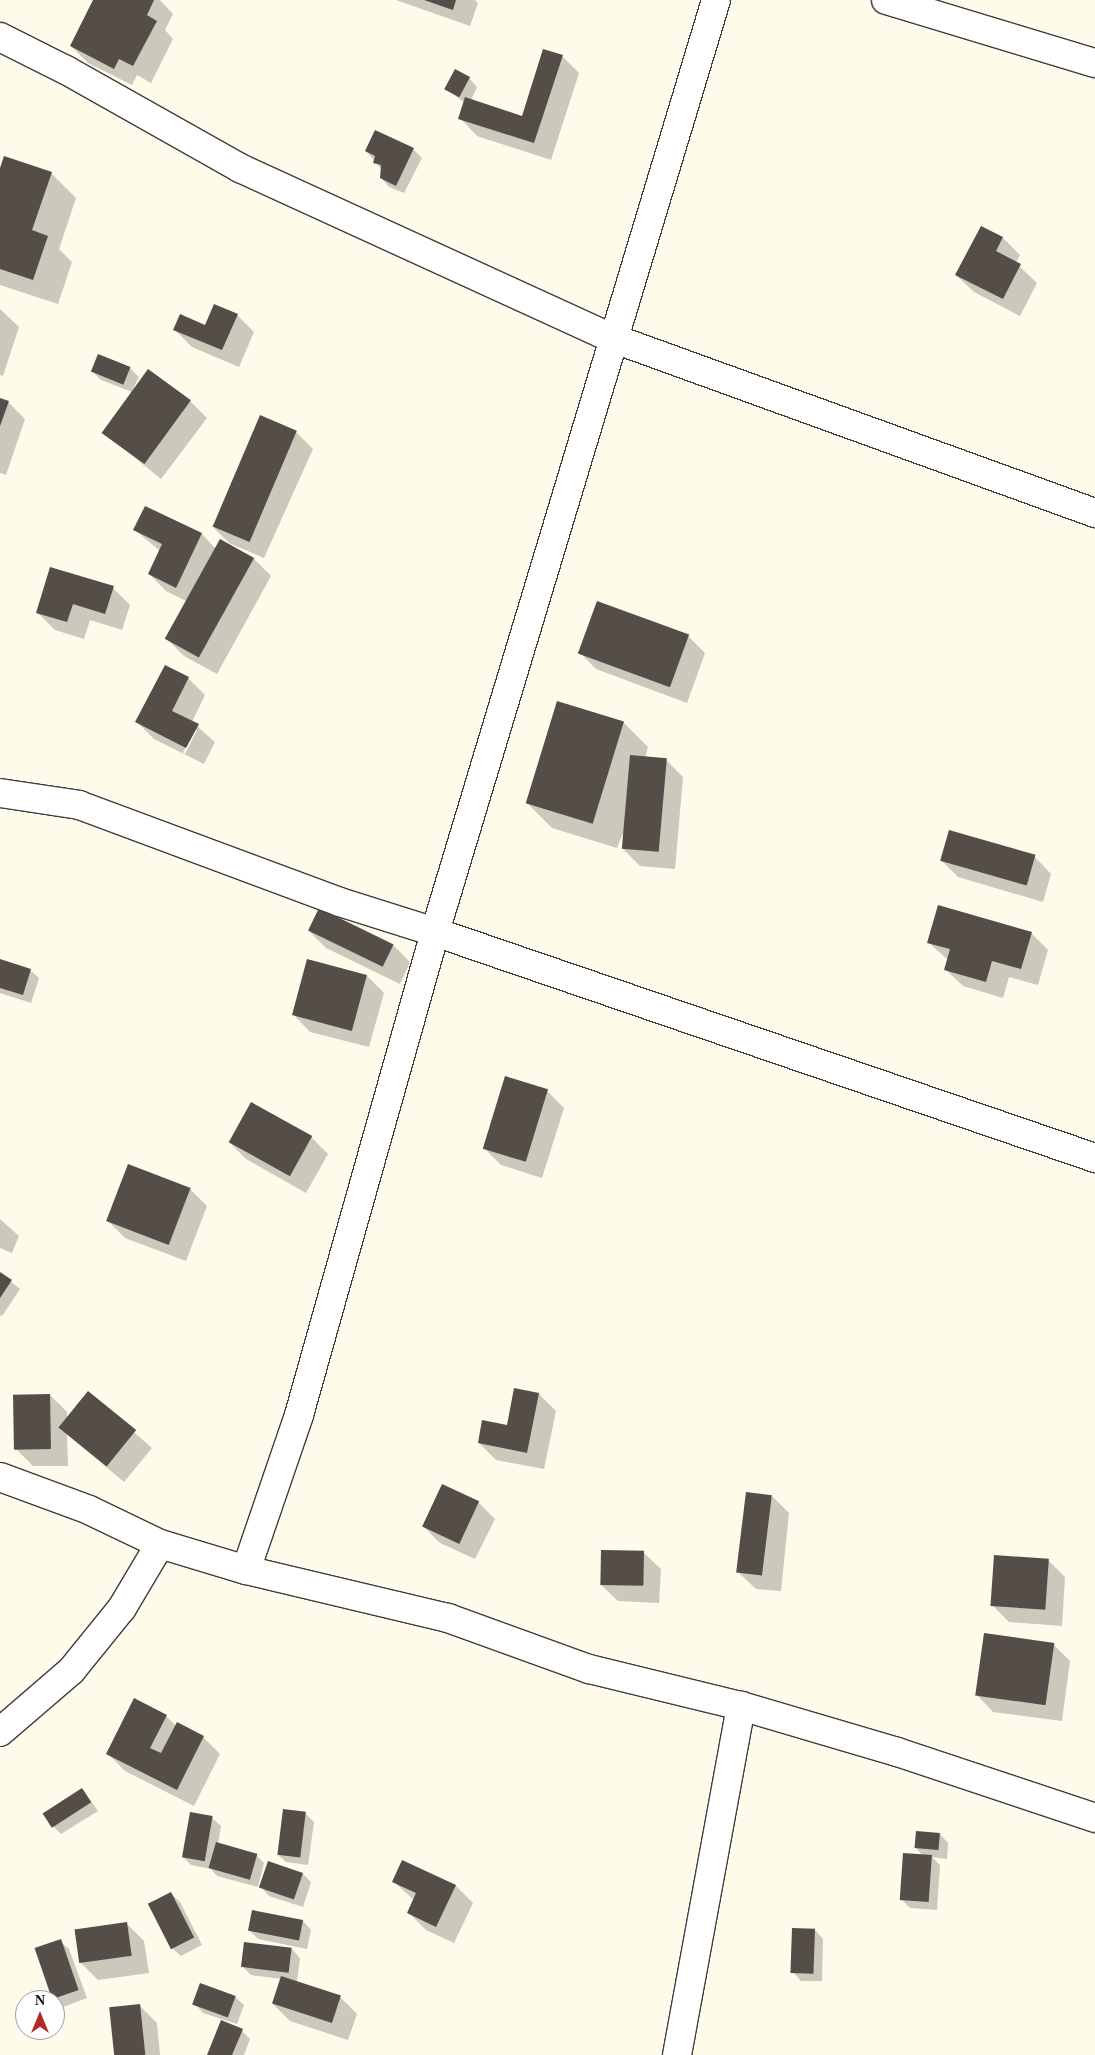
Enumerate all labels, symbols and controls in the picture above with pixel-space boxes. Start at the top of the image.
north arrow [15,1990,65,2040]
text: N [35,1993,45,2008]

